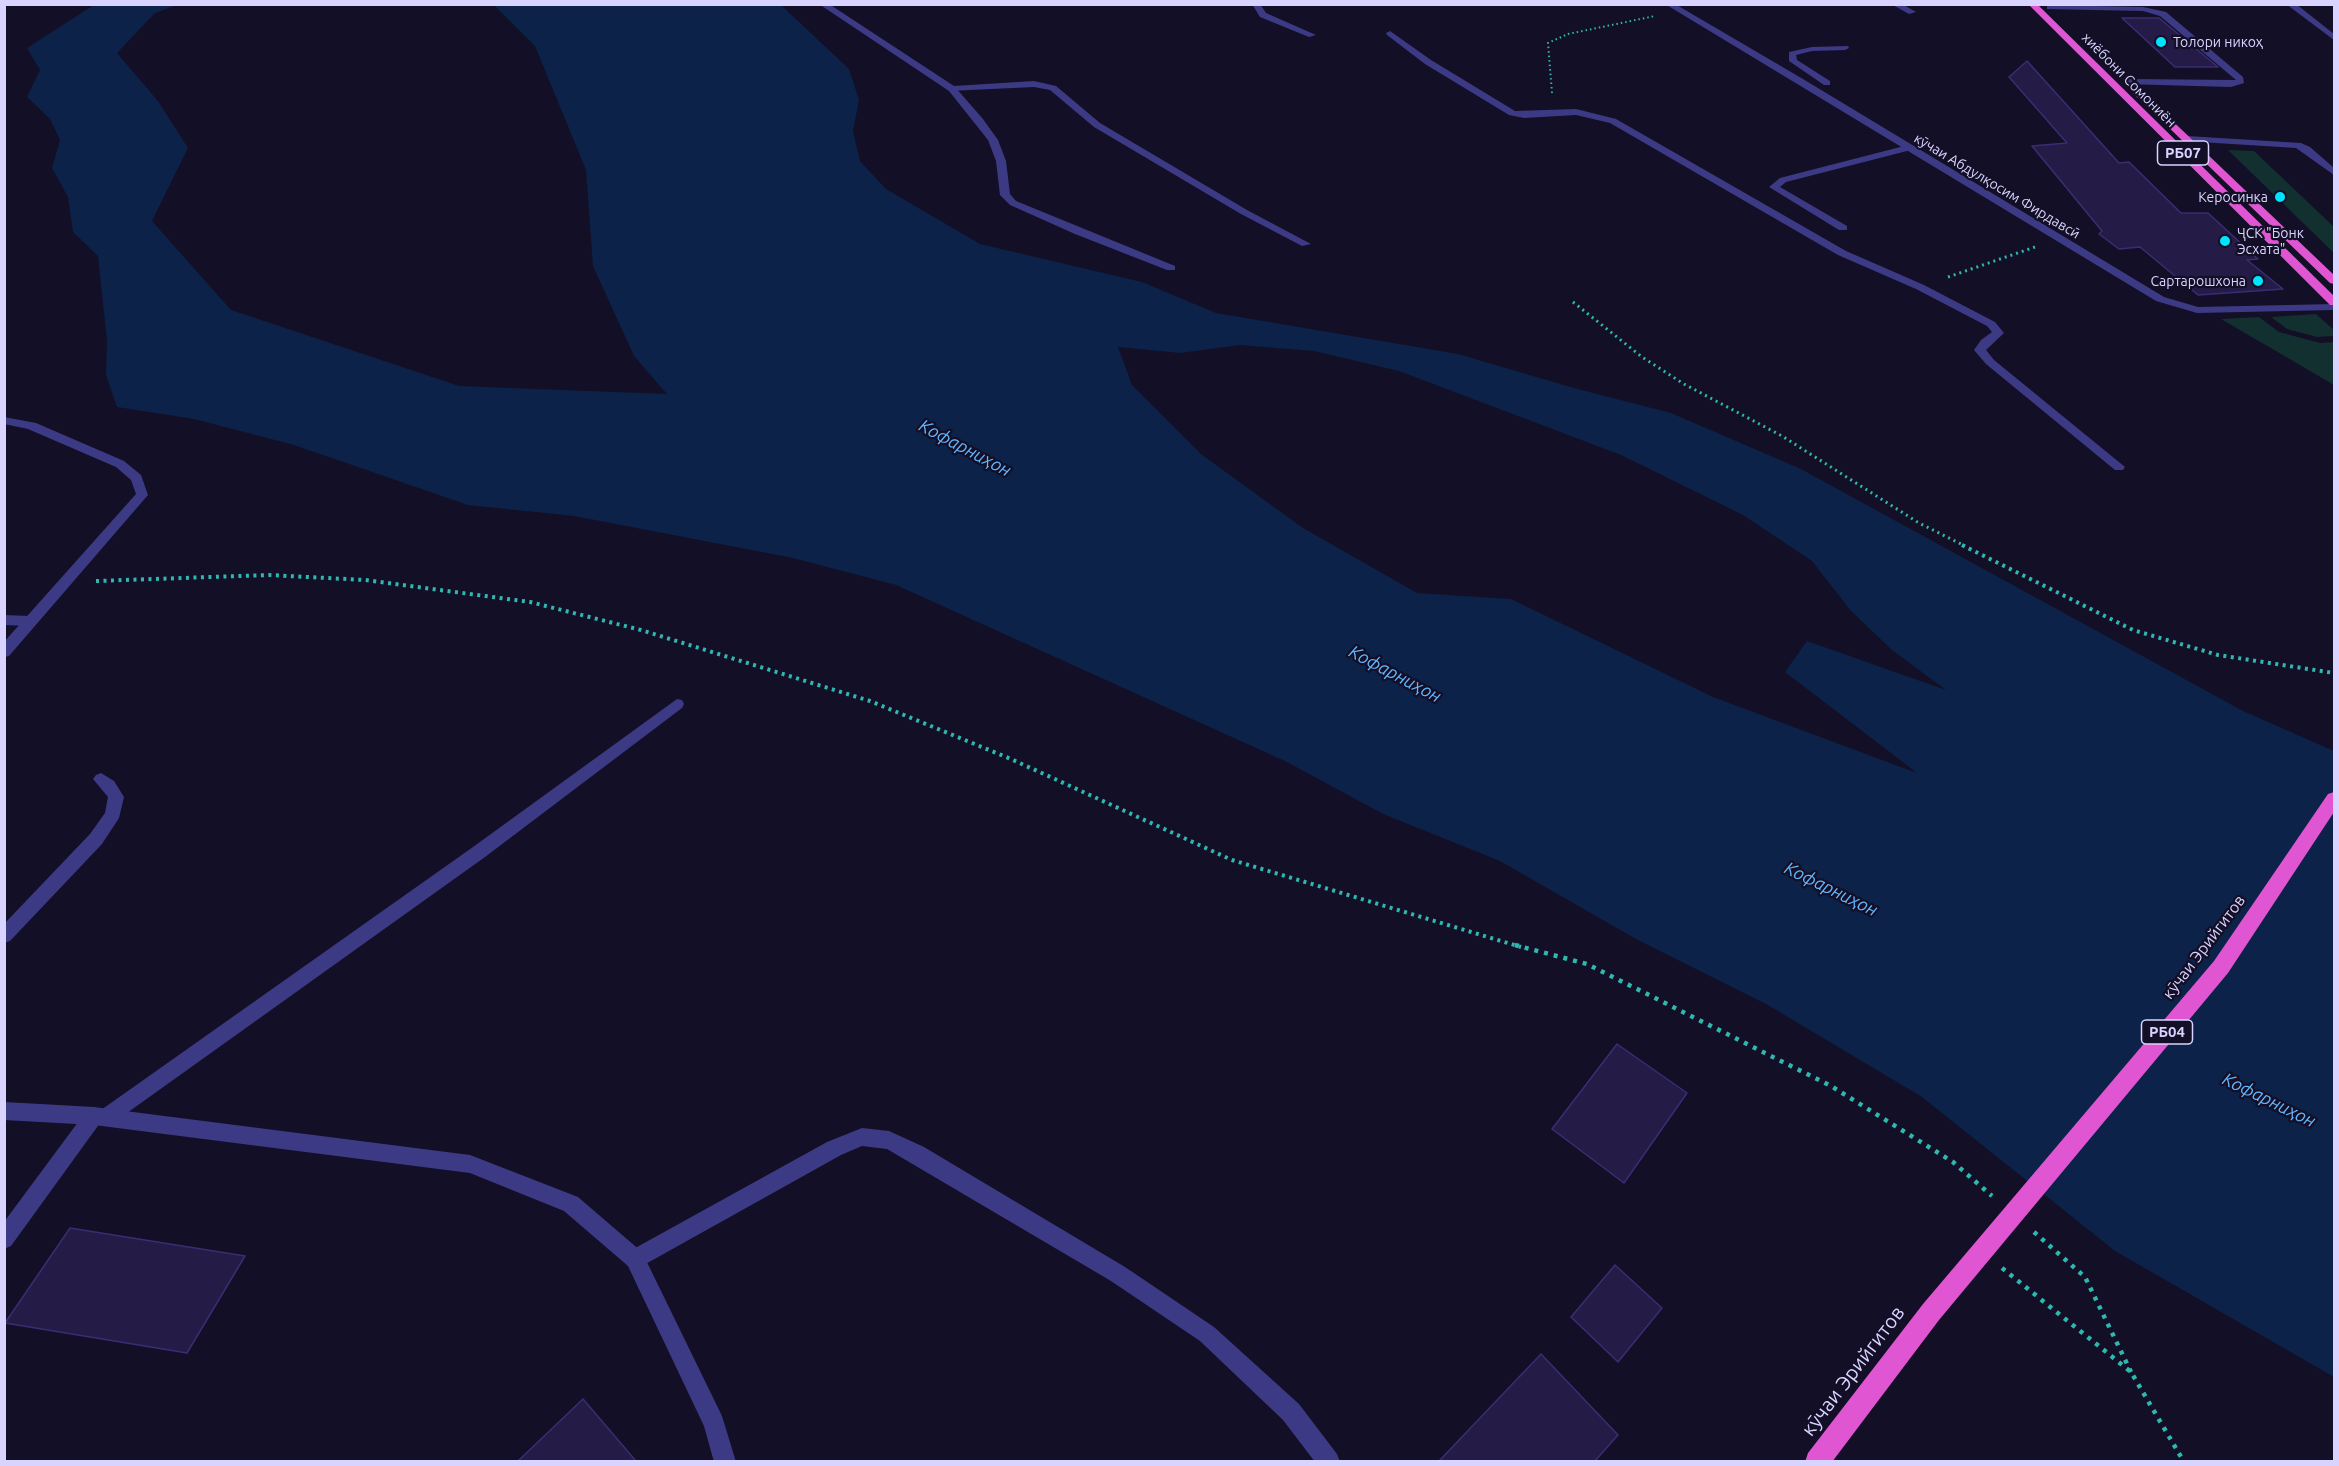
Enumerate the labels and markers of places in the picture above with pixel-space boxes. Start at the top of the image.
place label: Толори никоҳ [2173,34,2263,50]
marker: Толори никоҳ [2154,35,2168,49]
place label: Керосинка [2198,189,2268,205]
marker: Керосинка [2273,190,2287,204]
place label: ҶСК "Бонк Эсхата" [2237,225,2304,258]
marker: ҶСК "Бонк Эсхата" [2218,234,2232,248]
place label: Сартарошхона [2150,273,2246,289]
marker: Сартарошхона [2251,274,2265,288]

